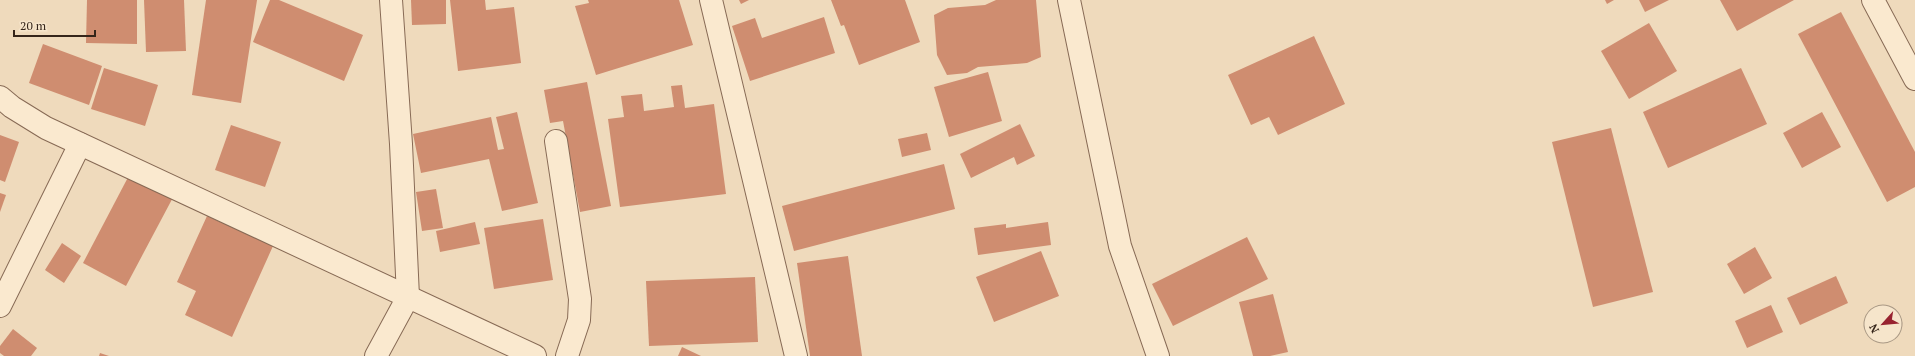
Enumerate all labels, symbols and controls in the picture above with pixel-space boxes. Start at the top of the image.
scale bar [14,12,95,38]
text: 20 m [20,18,47,33]
north arrow [1863,304,1903,344]
text: N [1866,321,1882,335]

